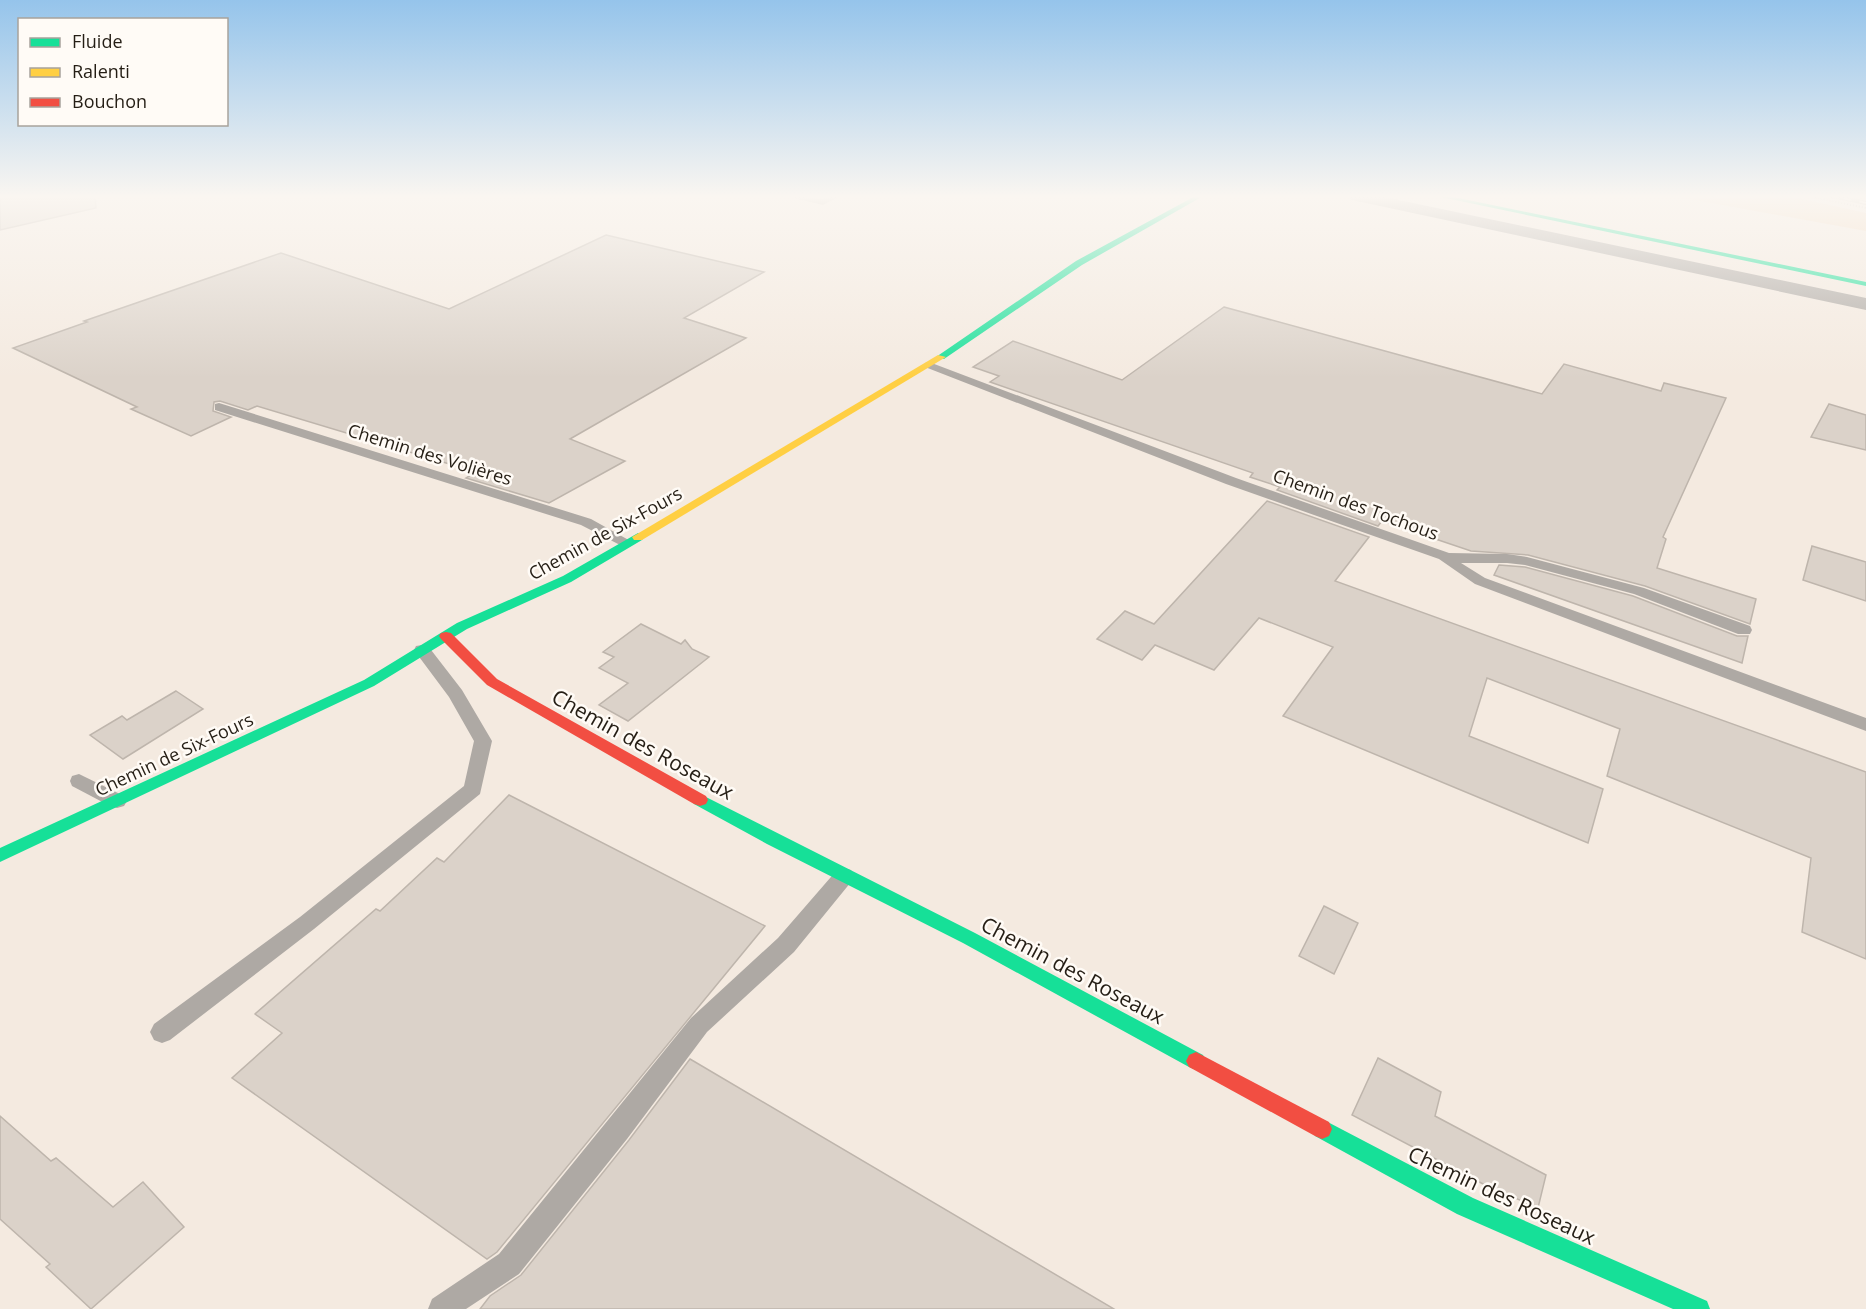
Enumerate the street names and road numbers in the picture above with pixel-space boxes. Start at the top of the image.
street label: Chemin des Volières [345,418,515,490]
street label: Chemin des Tochous [1270,463,1442,545]
street label: Chemin de Six-Fours [524,481,686,585]
street label: Chemin des Roseaux [547,682,739,806]
street label: Chemin de Six-Fours [91,707,257,801]
street label: Chemin des Roseaux [976,910,1170,1030]
street label: Chemin des Roseaux [1404,1139,1600,1251]

